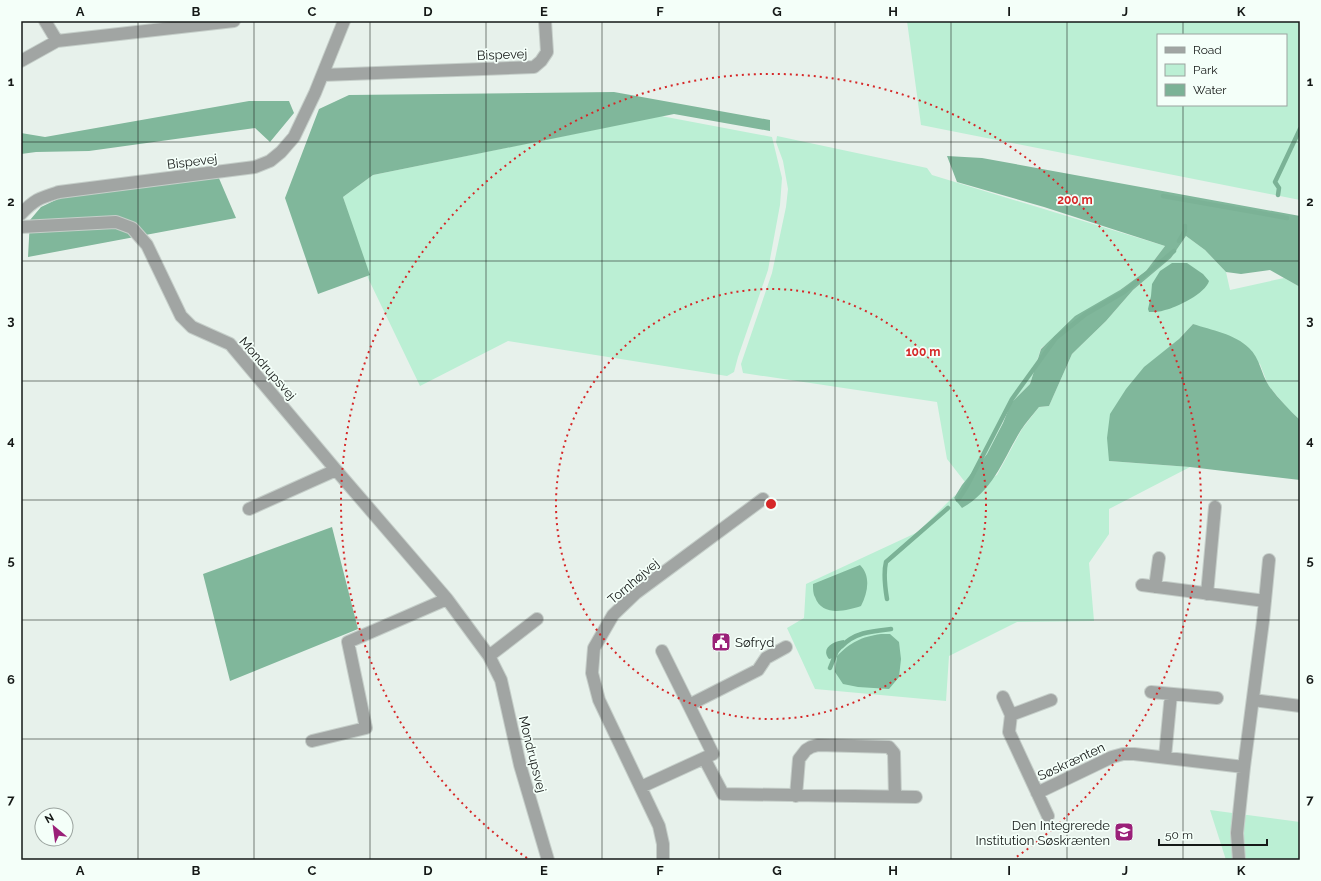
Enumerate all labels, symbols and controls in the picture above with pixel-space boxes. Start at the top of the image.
text: A [76,4,85,19]
text: B [192,4,201,19]
text: C [308,4,317,19]
text: D [423,4,433,19]
text: E [540,4,548,19]
text: F [656,4,664,19]
text: G [772,4,782,19]
text: H [888,4,898,19]
text: I [1007,4,1011,19]
text: J [1122,4,1128,19]
text: K [1237,4,1246,19]
legend [1157,34,1287,106]
text: Road [1193,43,1222,57]
street label: Bispevej [477,46,528,63]
text: Park [1193,63,1218,77]
text: 1 [8,74,15,89]
text: 1 [1307,74,1314,89]
text: Water [1193,83,1227,97]
street label: Bispevej [166,151,218,172]
text: 200 m [1057,193,1093,207]
text: 2 [7,194,15,209]
text: 2 [1306,194,1314,209]
text: 3 [7,313,15,328]
text: 3 [1306,313,1314,328]
street label: Mondrupsvej [236,334,299,403]
text: 100 m [906,345,940,359]
text: 4 [7,433,15,448]
text: 4 [1306,433,1314,448]
centre of rings [764,497,778,511]
text: 5 [7,553,15,568]
text: 5 [1306,553,1314,568]
street label: Tornhøjvej [605,556,662,607]
public building icon: Søfryd [710,631,732,653]
place label: Søfryd [735,635,774,650]
text: 6 [7,672,15,687]
text: 6 [1306,672,1314,687]
street label: Mondrupsvej [516,714,549,794]
street label: Søskrænten [1035,739,1107,784]
text: 7 [7,792,15,807]
text: 7 [1306,792,1314,807]
north arrow [34,807,74,847]
text: N [43,811,56,826]
place label: Den Integrerede Institution Søskrænten [975,818,1110,848]
school or university icon: Den Integrerede Institution Søskrænten [1113,821,1135,843]
scale bar [1159,821,1267,847]
text: 50 m [1165,828,1193,842]
text: A [76,863,85,878]
text: B [192,863,201,878]
text: C [308,863,317,878]
text: D [423,863,433,878]
text: E [540,863,548,878]
text: F [656,863,664,878]
text: G [772,863,782,878]
text: H [888,863,898,878]
text: I [1007,863,1011,878]
text: J [1122,863,1128,878]
text: K [1237,863,1246,878]

